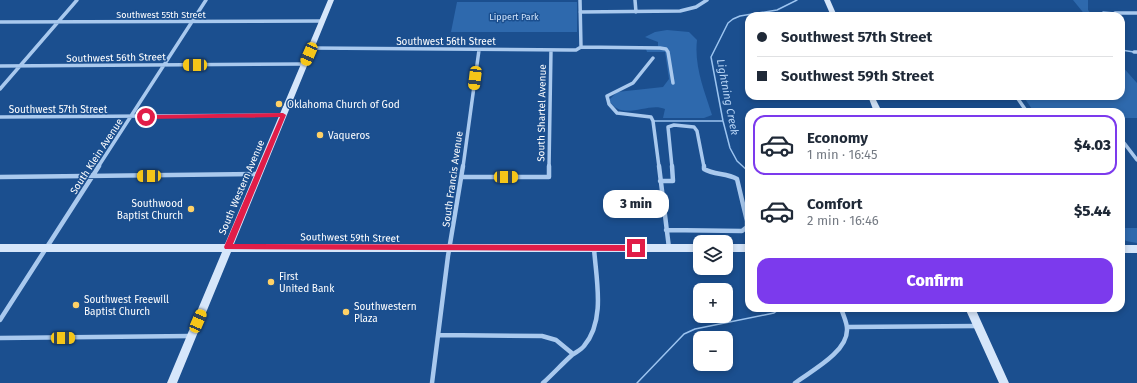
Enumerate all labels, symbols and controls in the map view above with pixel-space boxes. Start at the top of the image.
street label: Southwest 55th Street [116,10,206,20]
park label: Lippert Park [489,12,539,22]
text: Southwest 57th Street [781,28,932,46]
street label: Southwest 56th Street [396,36,496,48]
car [299,41,319,67]
street label: Southwest 56th Street [66,51,166,65]
water label: Lightning Creek [714,58,741,136]
car [183,59,207,71]
street label: South Shartel Avenue [535,64,549,162]
car [468,65,482,91]
text: Southwest 59th Street [781,67,934,85]
marker: Oklahoma Church of God [274,99,284,109]
place label: Oklahoma Church of God [287,99,400,111]
street label: Southwest 57th Street [9,104,108,116]
route start [137,108,155,126]
street label: South Klein Avenue [68,116,126,197]
icon: car [759,127,795,163]
text: Economy [807,129,868,147]
marker: Vaqueros [315,130,325,140]
place label: Vaqueros [328,130,370,142]
street label: South Francis Avenue [440,130,466,228]
text: $4.03 [1074,136,1111,154]
street label: South Western Avenue [216,138,267,237]
text: 1 min · 16:45 [807,147,877,162]
car [137,170,161,182]
car [494,171,518,183]
callout: 3 min [603,190,669,218]
icon: car [759,193,795,229]
text: Comfort [807,195,863,213]
text: 3 min [620,196,652,211]
place label: Southwood Baptist Church [117,198,183,222]
text: $5.44 [1074,202,1111,220]
marker: Southwood Baptist Church [186,204,196,214]
text: 2 min · 16:46 [807,213,879,228]
street label: Southwest 59th Street [300,231,400,245]
map controls [693,235,733,371]
button: layers [693,235,733,275]
route end [627,239,645,257]
button: Confirm [757,258,1113,304]
place label: First United Bank [279,271,335,295]
marker: First United Bank [266,277,276,287]
button: + [693,283,733,323]
place label: Southwest Freewill Baptist Church [84,294,169,318]
marker: Southwest Freewill Baptist Church [71,300,81,310]
place label: Southwestern Plaza [354,301,417,325]
marker: Southwestern Plaza [341,307,351,317]
car [188,308,208,334]
button: − [693,331,733,371]
car [51,332,75,344]

